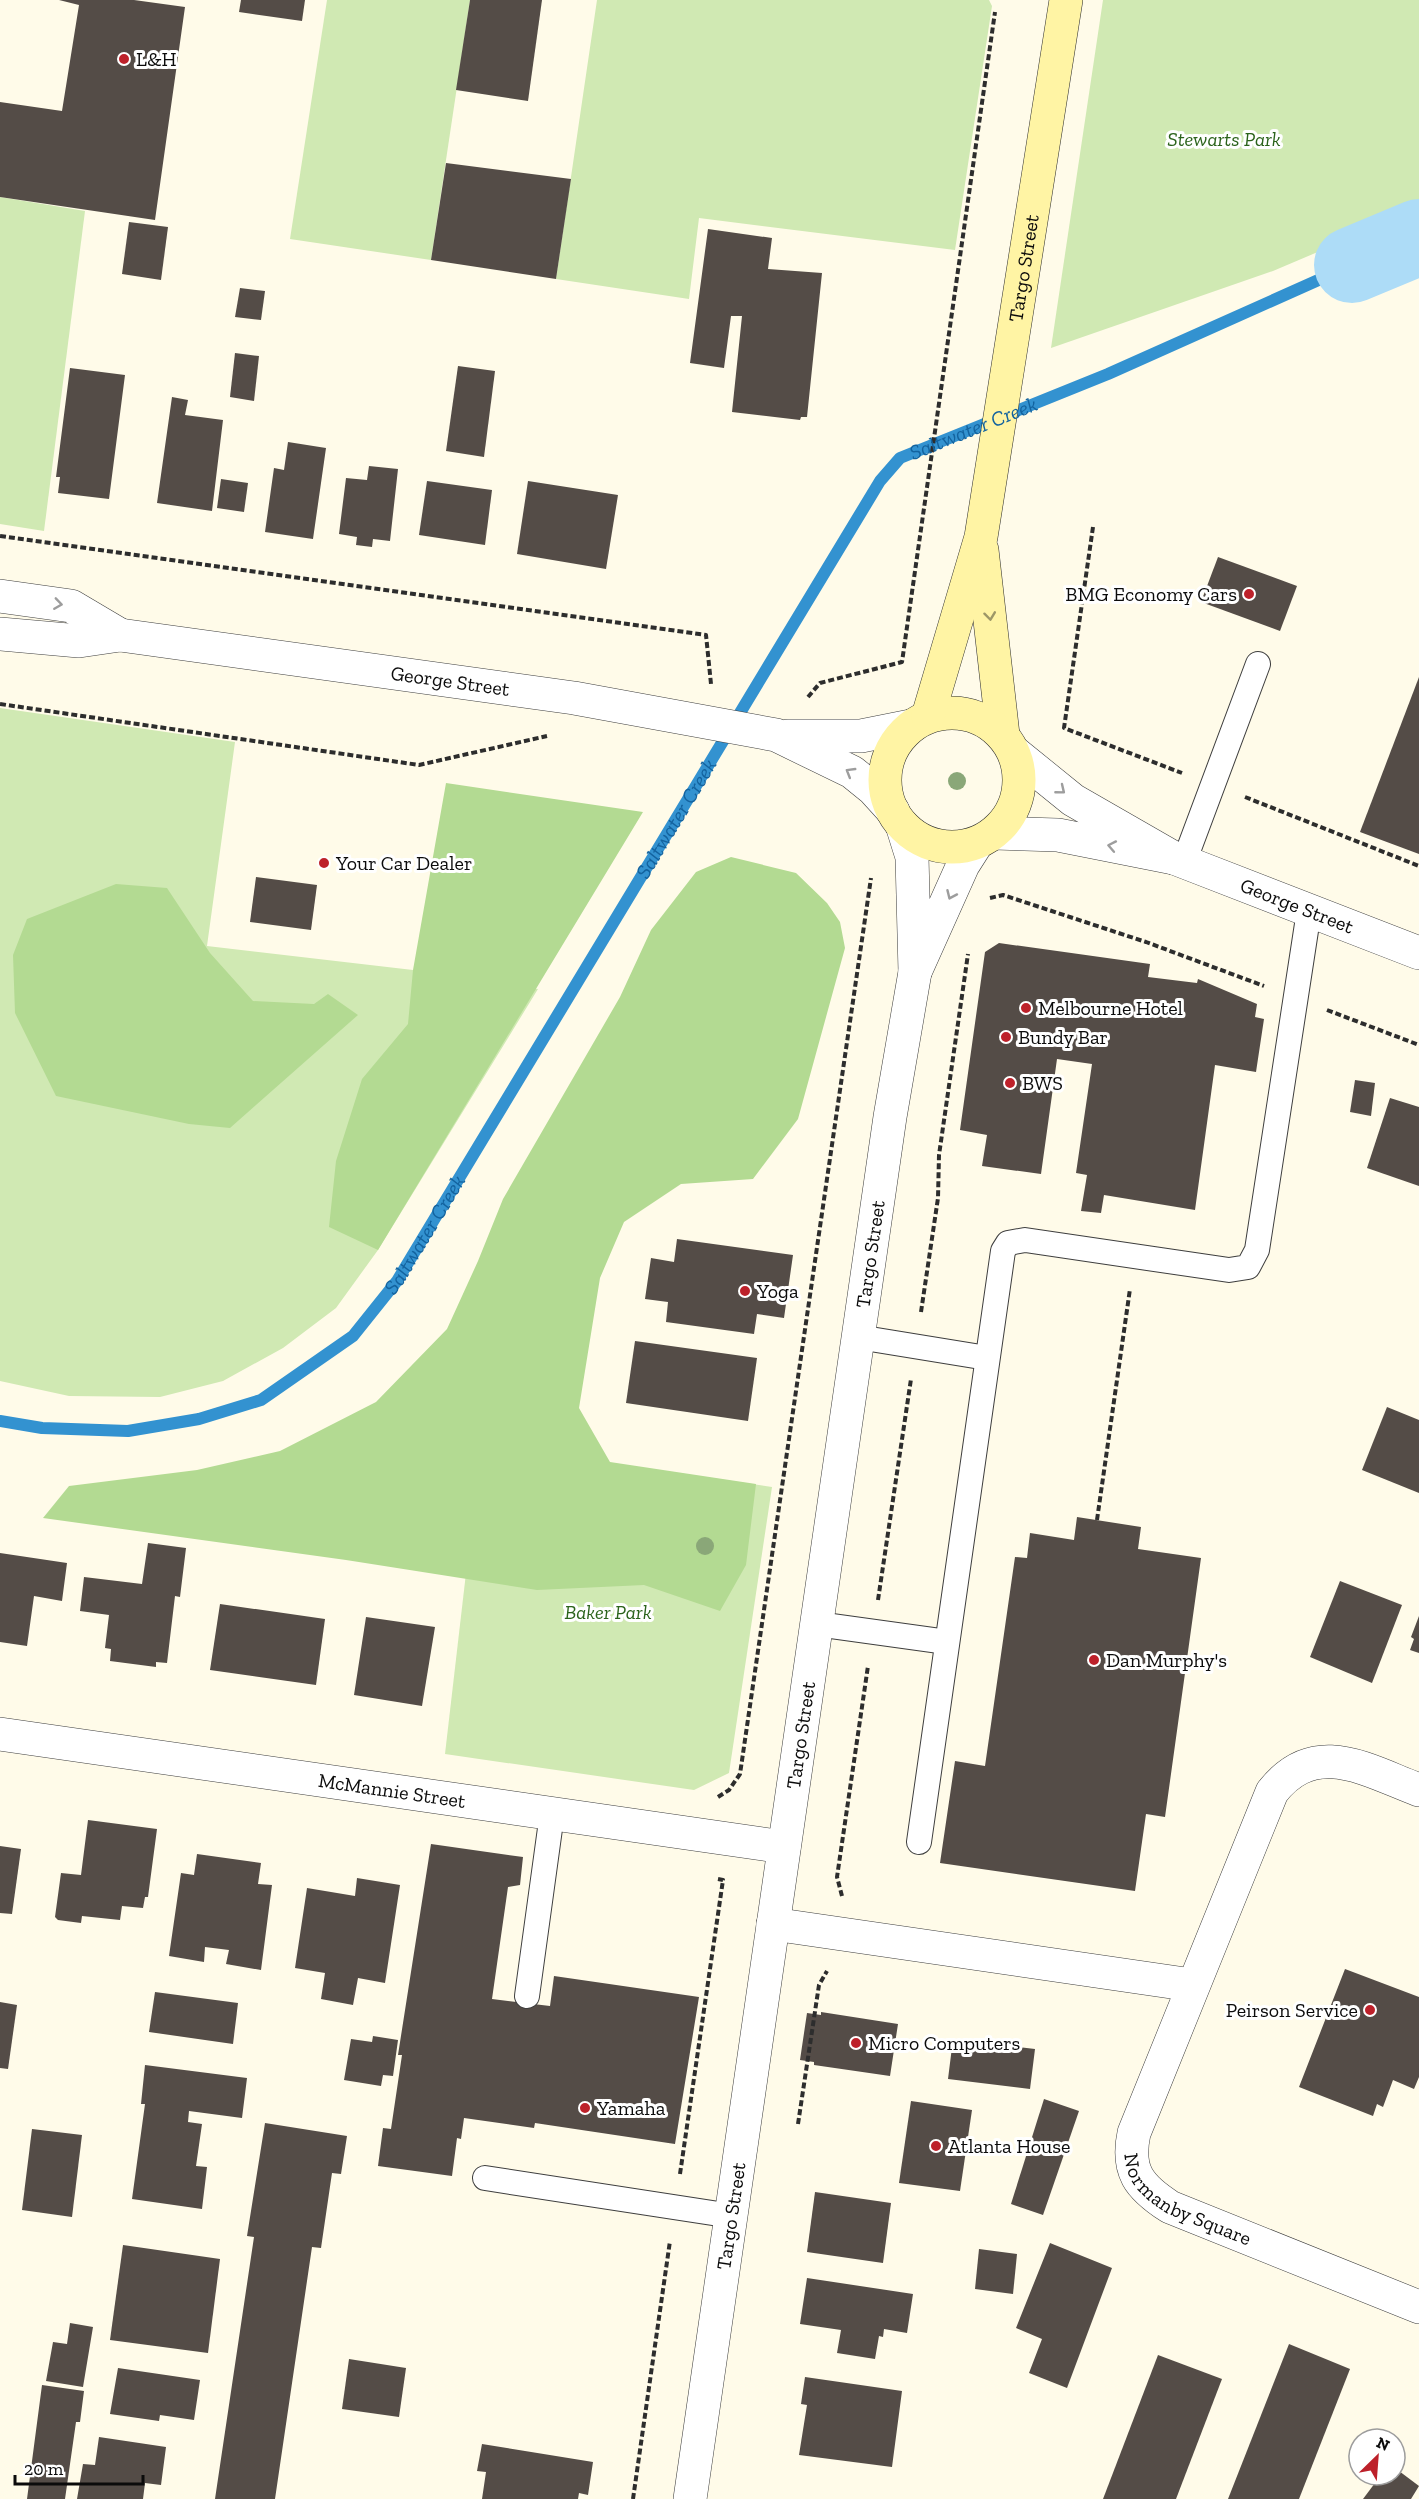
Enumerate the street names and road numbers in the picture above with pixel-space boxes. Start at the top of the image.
street label: Targo Street [1003,212,1044,323]
street label: George Street [389,661,512,701]
street label: George Street [1237,873,1358,939]
street label: Targo Street [851,1198,890,1309]
street label: Targo Street [781,1679,820,1790]
street label: McMannie Street [317,1768,468,1813]
street label: Normanby Square [1119,2152,1255,2250]
street label: Targo Street [711,2160,751,2271]

